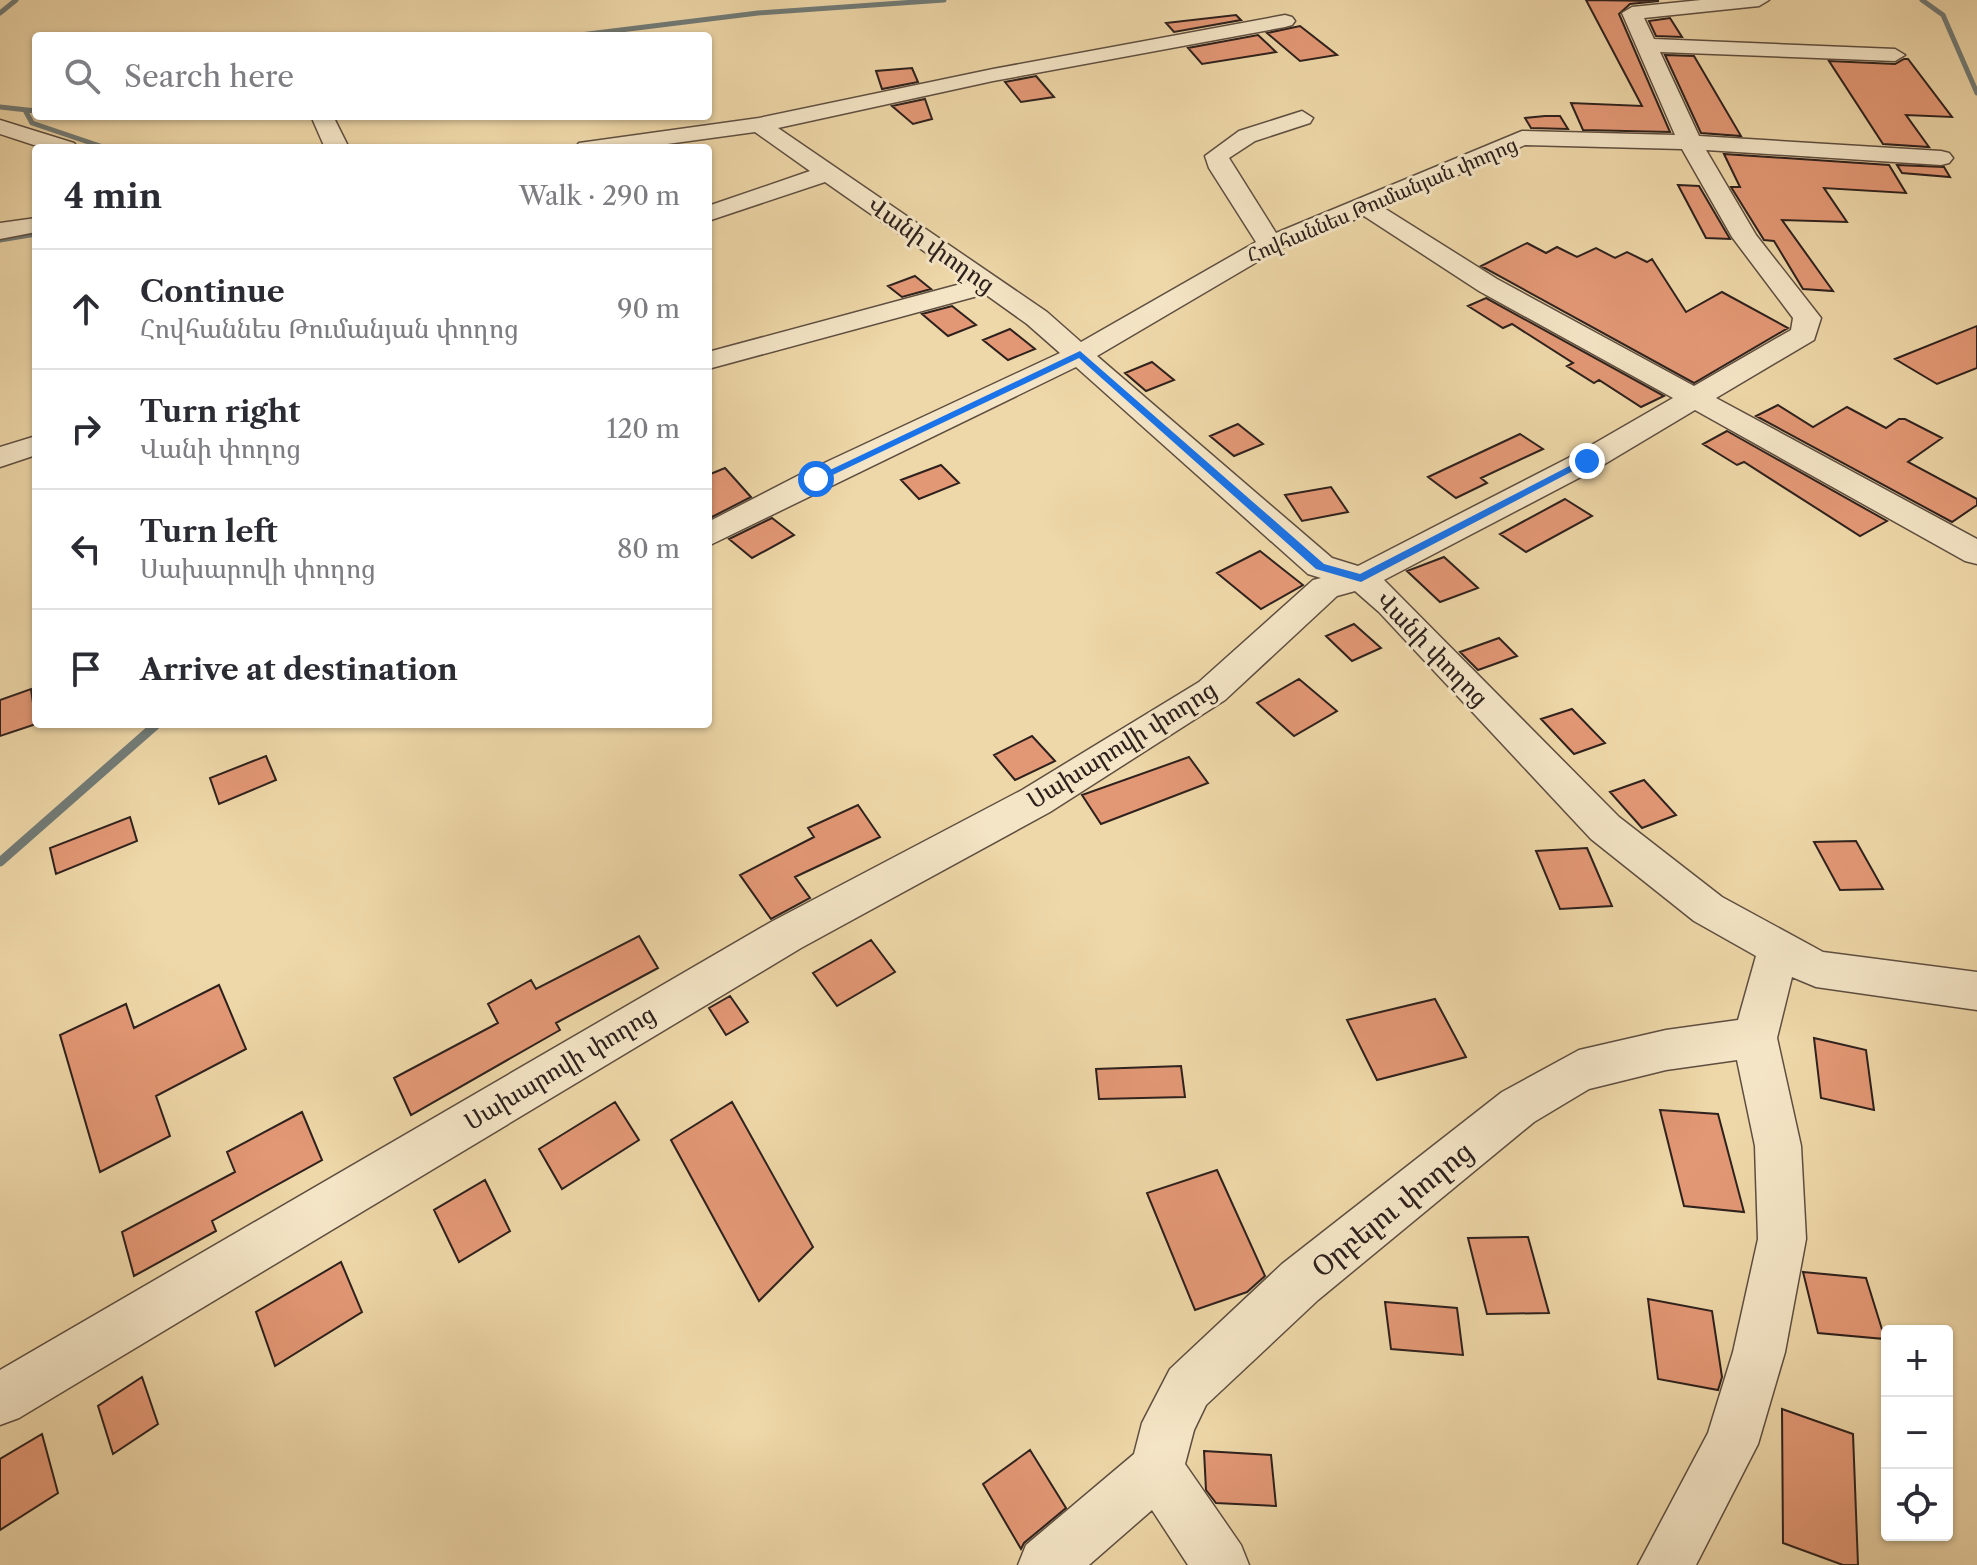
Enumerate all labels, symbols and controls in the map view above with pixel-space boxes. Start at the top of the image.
search box [32,32,712,120]
icon: search [60,54,104,98]
text: Search here [124,58,294,95]
street label: Հովհաննես Թումանյան փողոց [1243,132,1521,268]
text: 4 min [64,175,162,217]
text: Walk · 290 m [519,180,680,212]
street label: Վանի փողոց [862,190,1000,299]
text: Continue [140,273,285,310]
icon: ahead [64,287,108,331]
text: 90 m [617,293,680,325]
text: Հովհաննես Թումանյան փողոց [140,313,519,345]
text: Turn right [140,393,300,430]
icon: right [64,407,108,451]
text: 120 m [606,413,680,445]
text: Վանի փողոց [140,433,301,465]
route end [1569,443,1605,479]
route start [798,461,834,497]
text: Turn left [140,513,277,550]
icon: left [64,527,108,571]
text: 80 m [617,533,680,565]
text: Սախարովի փողոց [140,553,376,585]
street label: Վանի փողոց [1370,585,1494,712]
icon: arrive [64,647,108,691]
text: Arrive at destination [140,651,458,688]
street label: Սախարովի փողոց [1022,675,1222,815]
street label: Սախարովի փողոց [459,999,660,1136]
street label: Օրբելու փողոց [1305,1134,1479,1284]
map controls [1881,1325,1953,1541]
button: + [1881,1325,1953,1397]
button: − [1881,1397,1953,1469]
button: locate [1881,1469,1953,1541]

